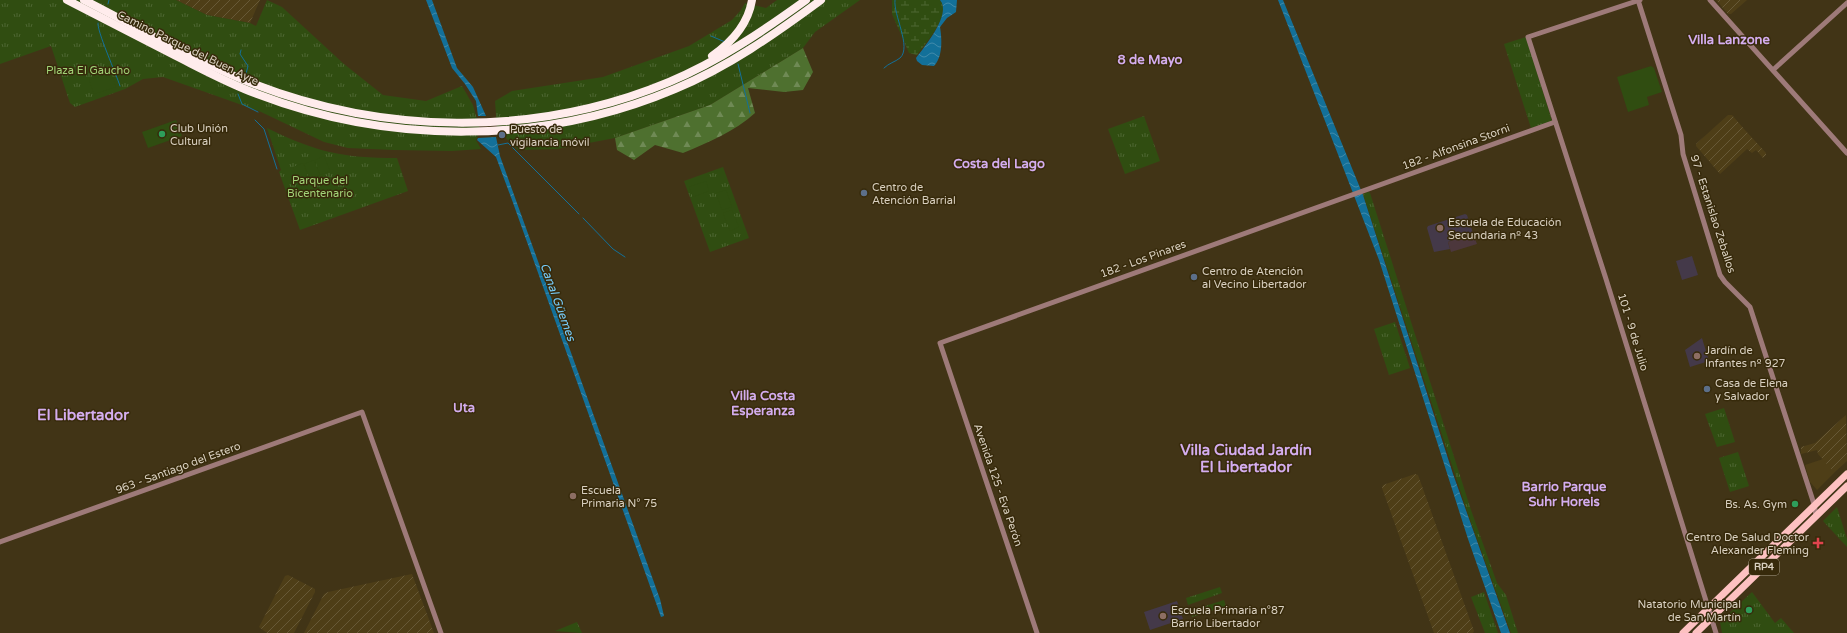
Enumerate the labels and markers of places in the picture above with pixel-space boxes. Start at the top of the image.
place label: Club Unión Cultural [170,122,228,148]
place label: Puesto de vigilancia móvil [510,123,590,149]
marker: Club Unión Cultural [157,129,167,139]
marker: Puesto de vigilancia móvil [497,130,507,140]
place label: Centro de Atención Barrial [872,181,956,207]
marker: Centro de Atención Barrial [859,188,869,198]
place label: Escuela de Educación Secundaria nº 43 [1448,216,1561,242]
marker: Escuela de Educación Secundaria nº 43 [1435,223,1445,233]
place label: Centro de Atención al Vecino Libertador [1202,265,1307,291]
marker: Centro de Atención al Vecino Libertador [1189,272,1199,282]
place label: Jardín de Infantes nº 927 [1705,344,1786,370]
marker: Jardín de Infantes nº 927 [1692,351,1702,361]
place label: Casa de Elena y Salvador [1715,377,1788,403]
marker: Casa de Elena y Salvador [1702,384,1712,394]
place label: Escuela Primaria N° 75 [581,484,657,510]
marker: Escuela Primaria N° 75 [568,491,578,501]
place label: Bs. As. Gym [1725,498,1787,511]
marker: Bs. As. Gym [1790,499,1800,509]
place label: Centro De Salud Doctor Alexander Fleming [1686,531,1810,557]
marker: Centro De Salud Doctor Alexander Fleming [1812,537,1824,549]
place label: Natatorio Municipal de San Martín [1637,598,1741,624]
place label: Escuela Primaria n°87 Barrio Libertador [1171,604,1285,630]
marker: Natatorio Municipal de San Martín [1744,605,1754,615]
marker: Escuela Primaria n°87 Barrio Libertador [1158,611,1168,621]

